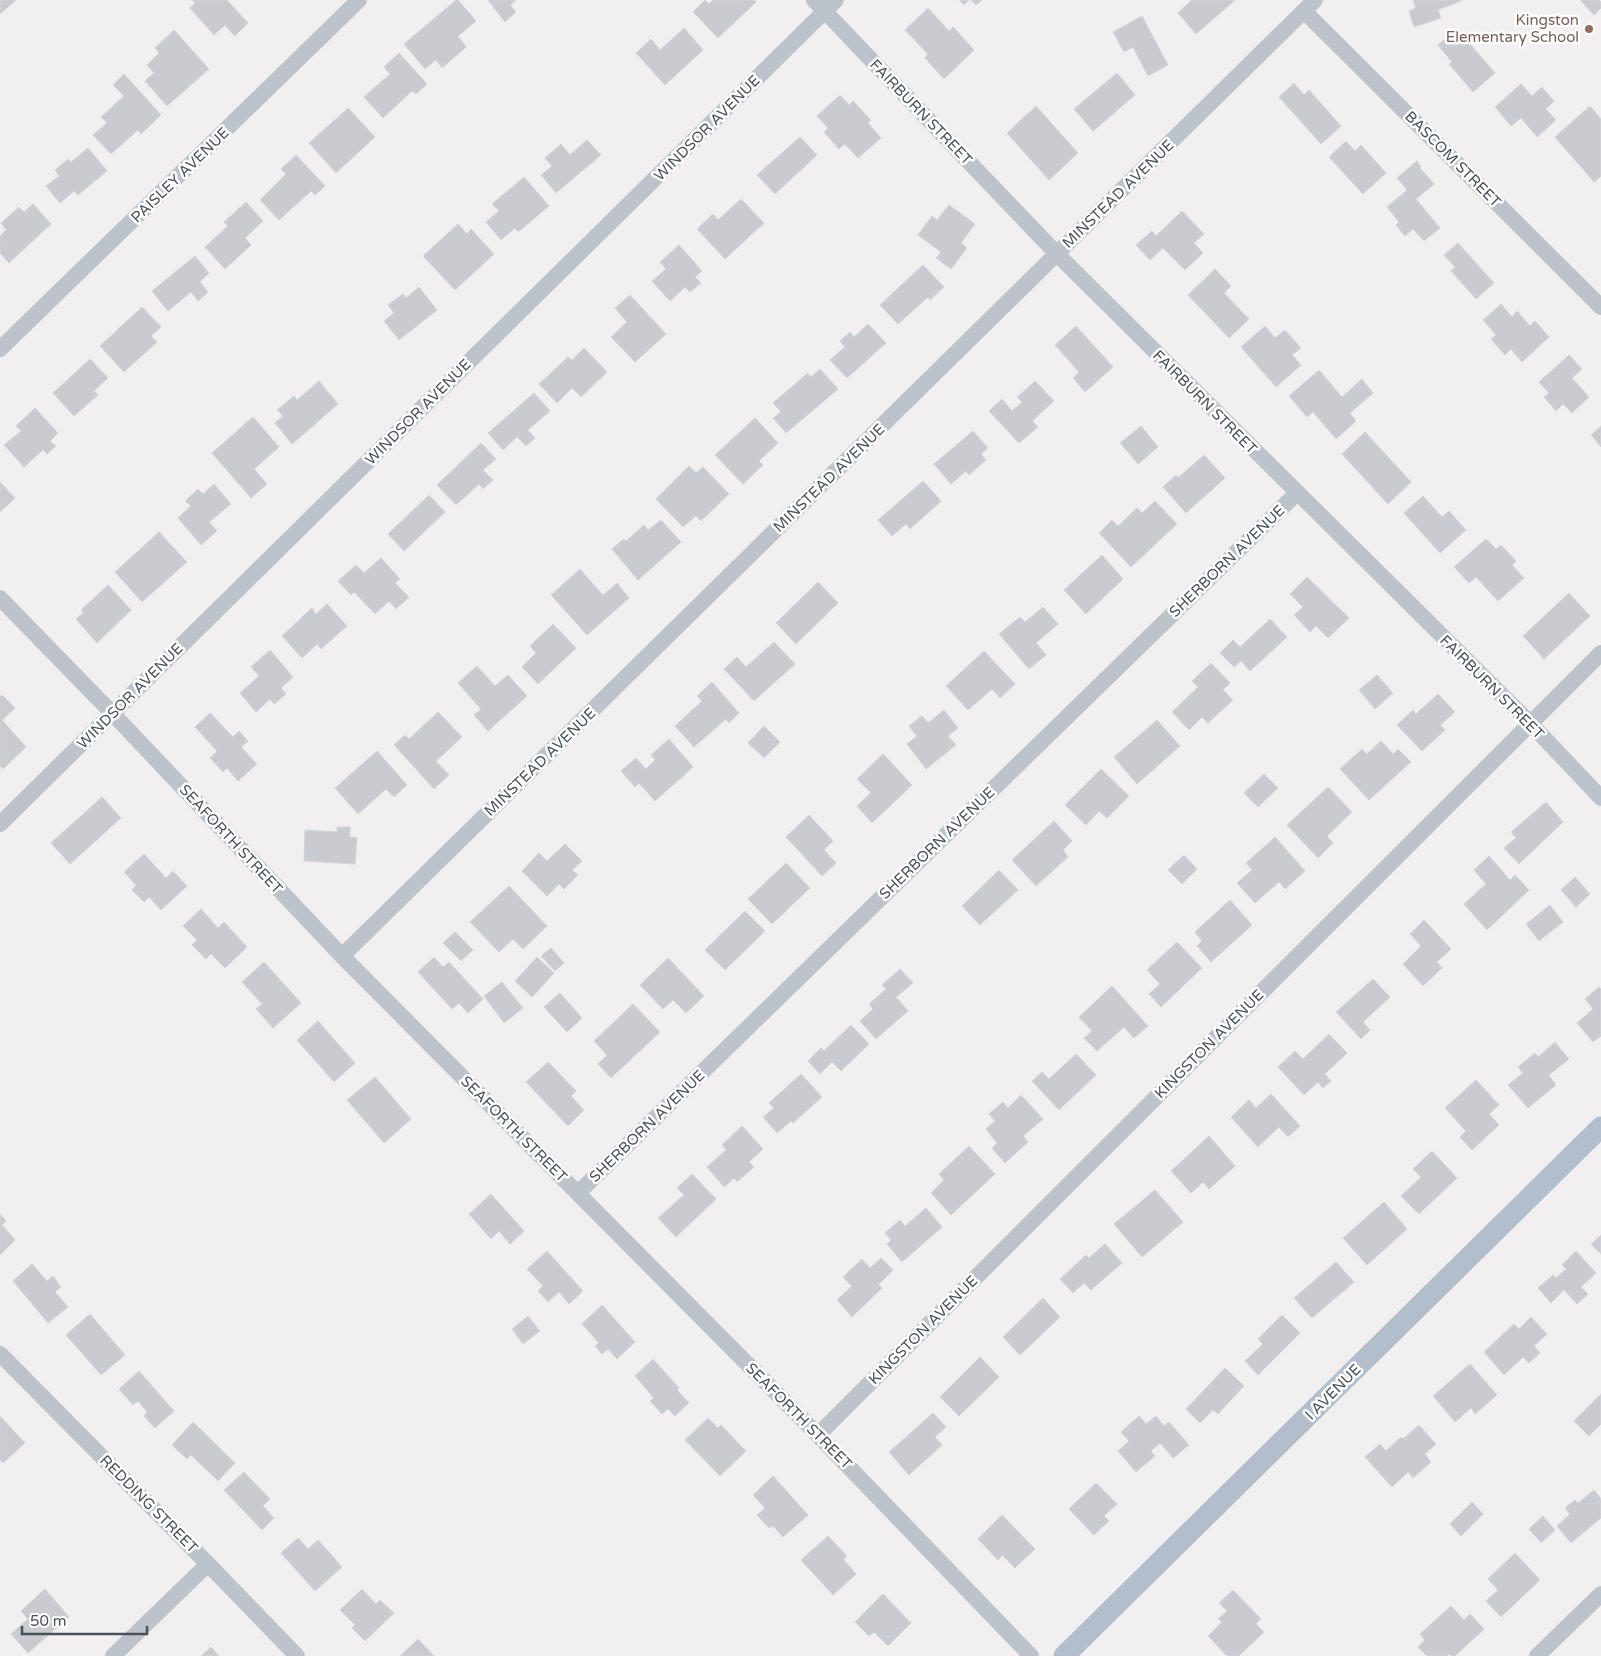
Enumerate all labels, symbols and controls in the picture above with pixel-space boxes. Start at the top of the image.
place label: Kingston Elementary School [1446,11,1579,46]
marker: Kingston Elementary School [1583,23,1595,35]
street label: FAIRBURN STREET [866,56,976,168]
street label: WINDSOR AVENUE [650,71,764,185]
street label: BASCOM STREET [1401,107,1505,211]
street label: PAISLEY AVENUE [127,124,233,226]
street label: MINSTEAD AVENUE [1058,136,1178,252]
street label: FAIRBURN STREET [1149,346,1261,458]
street label: WINDSOR AVENUE [361,355,475,469]
street label: MINSTEAD AVENUE [769,420,889,536]
street label: SHERBORN AVENUE [1166,501,1288,621]
street label: FAIRBURN STREET [1436,631,1548,743]
street label: WINDSOR AVENUE [73,639,187,753]
street label: MINSTEAD AVENUE [480,704,600,820]
street label: SEAFORTH STREET [176,781,286,897]
street label: SHERBORN AVENUE [876,783,998,903]
street label: KINGSTON AVENUE [1151,986,1267,1102]
street label: SHERBORN AVENUE [586,1066,708,1186]
street label: SEAFORTH STREET [457,1072,571,1186]
street label: KINGSTON AVENUE [865,1272,981,1388]
street label: SEAFORTH STREET [742,1359,856,1473]
street label: I AVENUE [1301,1360,1365,1424]
street label: REDDING STREET [96,1451,202,1557]
scale bar [22,1604,148,1636]
text: 50 m [30,1612,67,1630]

